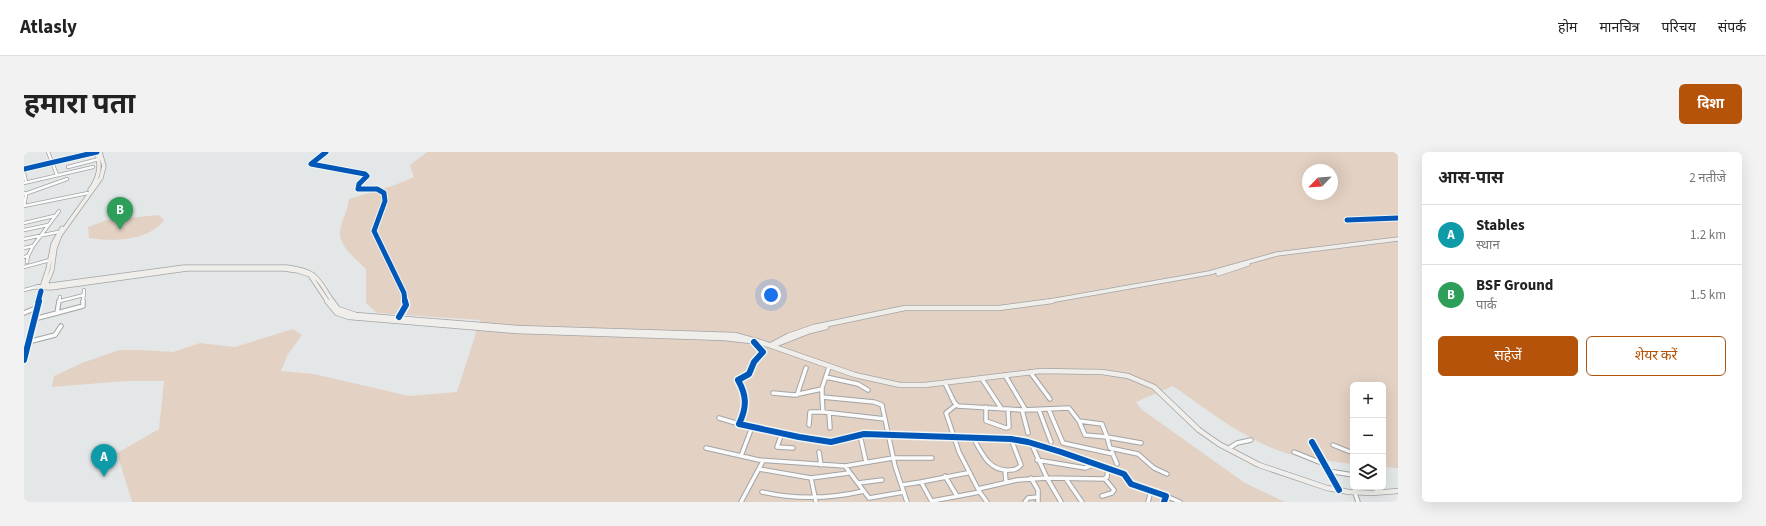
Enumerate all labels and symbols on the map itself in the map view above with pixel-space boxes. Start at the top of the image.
north arrow [1302,164,1338,200]
pin: B [107,197,133,230]
your location [761,285,781,305]
pin: A [91,444,117,477]

